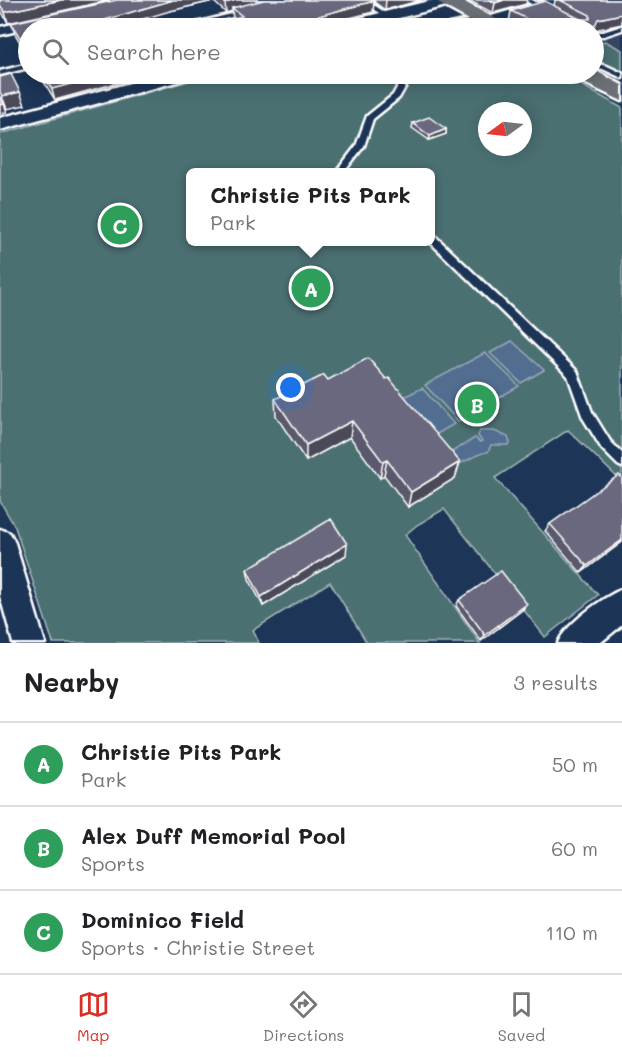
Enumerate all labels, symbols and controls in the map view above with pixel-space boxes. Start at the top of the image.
search box [18,18,604,84]
icon: search [39,35,72,68]
text: Search here [87,37,221,66]
north arrow [478,102,532,156]
popup [186,168,435,246]
text: Christie Pits Park [210,180,411,209]
pin: C [100,202,140,248]
text: Park [210,209,256,235]
pin: A [292,266,330,310]
your location [276,373,305,402]
pin: B [458,382,496,426]
text: Nearby [24,665,119,699]
text: 3 results [513,669,598,695]
text: Christie Pits Park [81,737,281,766]
text: A [37,751,50,777]
text: 50 m [552,751,598,777]
text: Park [81,766,126,792]
text: Alex Duff Memorial Pool [81,821,346,850]
text: B [37,835,50,861]
text: 60 m [551,835,598,861]
text: Sports [81,850,145,876]
text: Dominico Field [81,905,244,934]
text: C [36,919,51,945]
text: 110 m [545,919,598,945]
text: Sports · Christie Street [81,934,315,960]
tab: Map [77,988,110,1045]
tab: Directions [263,988,344,1045]
tab: Saved [498,988,545,1045]

